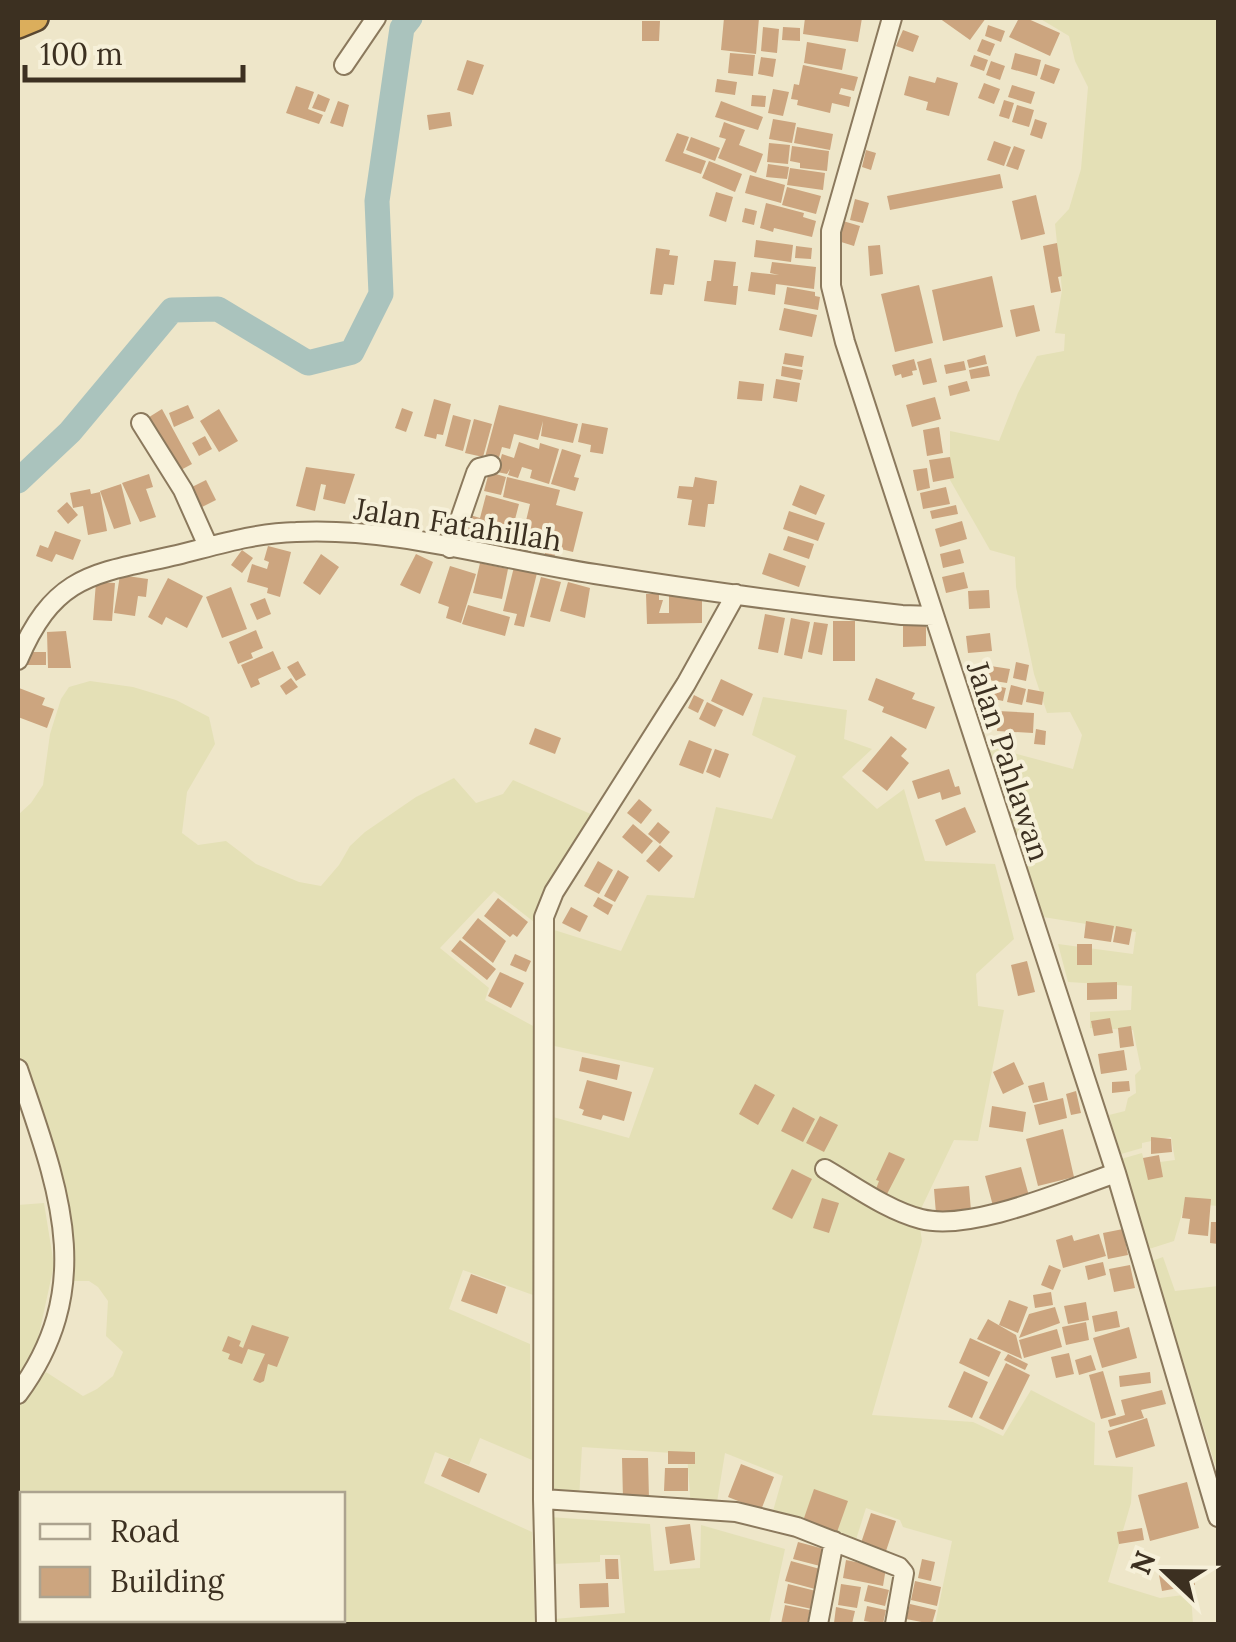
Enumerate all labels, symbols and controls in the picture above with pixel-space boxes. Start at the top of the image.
scale bar [25,20,242,82]
text: 100 m [40,35,123,73]
street label: Jalan Fatahillah [350,489,565,559]
street label: Jalan Pahlawan [958,655,1059,866]
legend [20,1492,345,1622]
text: Road [110,1512,180,1550]
north arrow [1116,1522,1216,1622]
text: N [1122,1546,1164,1579]
text: Building [110,1562,226,1601]

